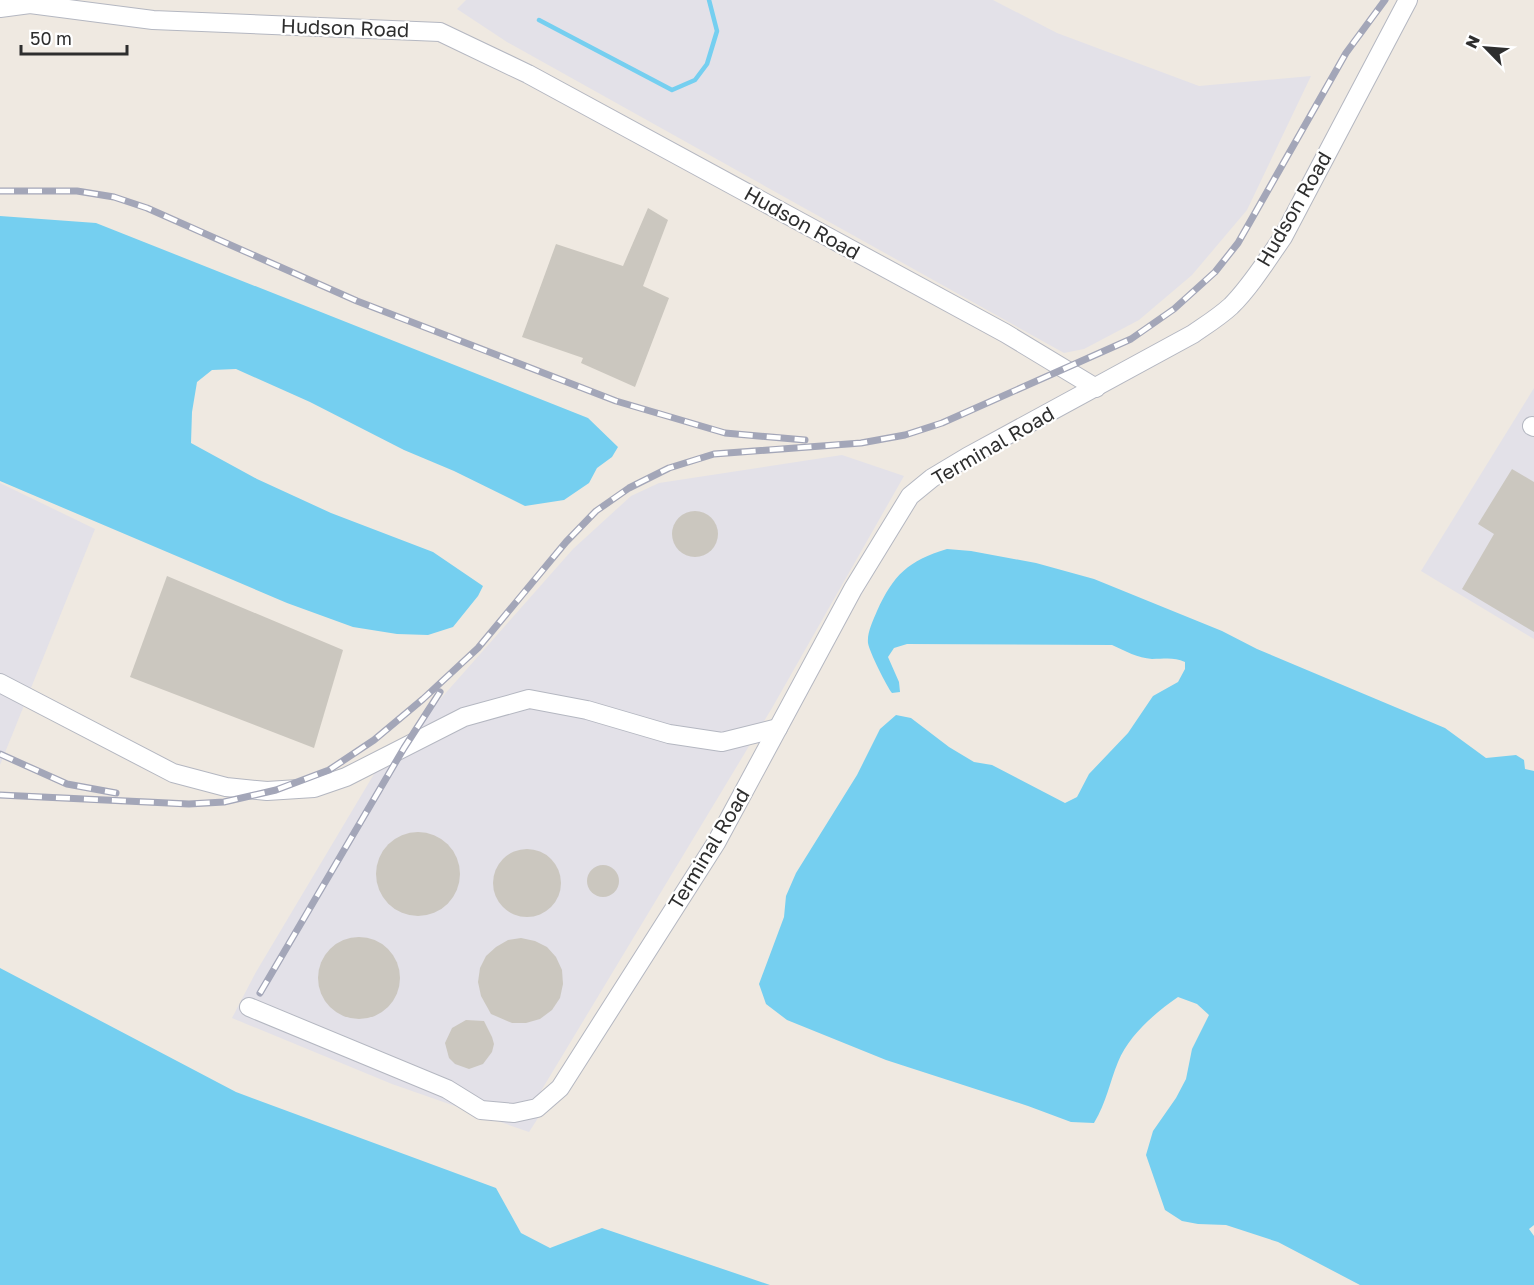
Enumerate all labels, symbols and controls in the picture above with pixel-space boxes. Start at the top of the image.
street label: Hudson Road [280,13,410,41]
scale bar [21,18,128,56]
north arrow [1456,18,1516,78]
text: 50 m [30,27,72,49]
text: N [1461,32,1484,51]
street label: Hudson Road [1251,147,1336,270]
street label: Hudson Road [740,180,864,264]
street label: Terminal Road [927,400,1058,490]
street label: Terminal Road [663,784,754,913]

